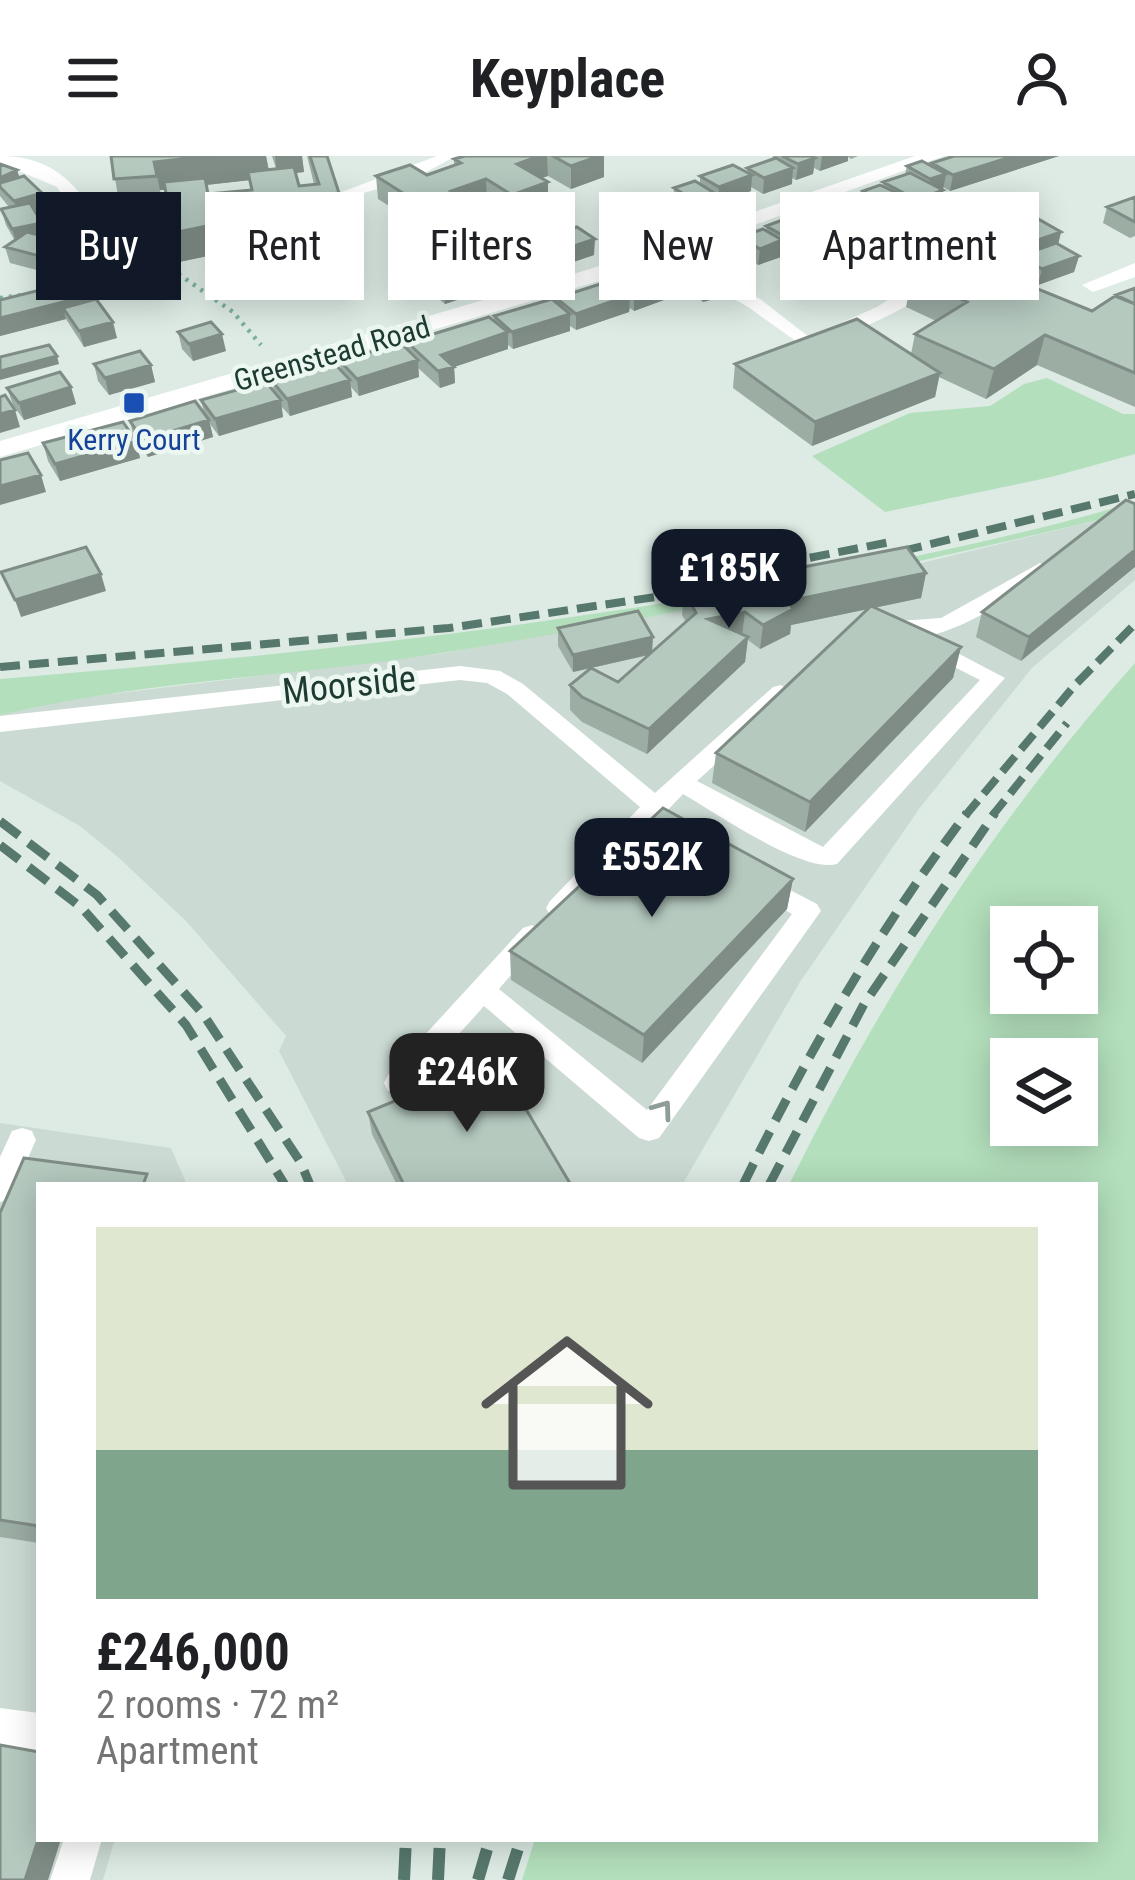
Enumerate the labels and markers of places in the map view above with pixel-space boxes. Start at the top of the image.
marker: Kerry Court [121,390,147,416]
place label: Kerry Court [67,422,201,457]
pin: £185K [645,529,813,631]
pin: £552K [568,818,736,920]
pin: £246K [383,1033,551,1135]

